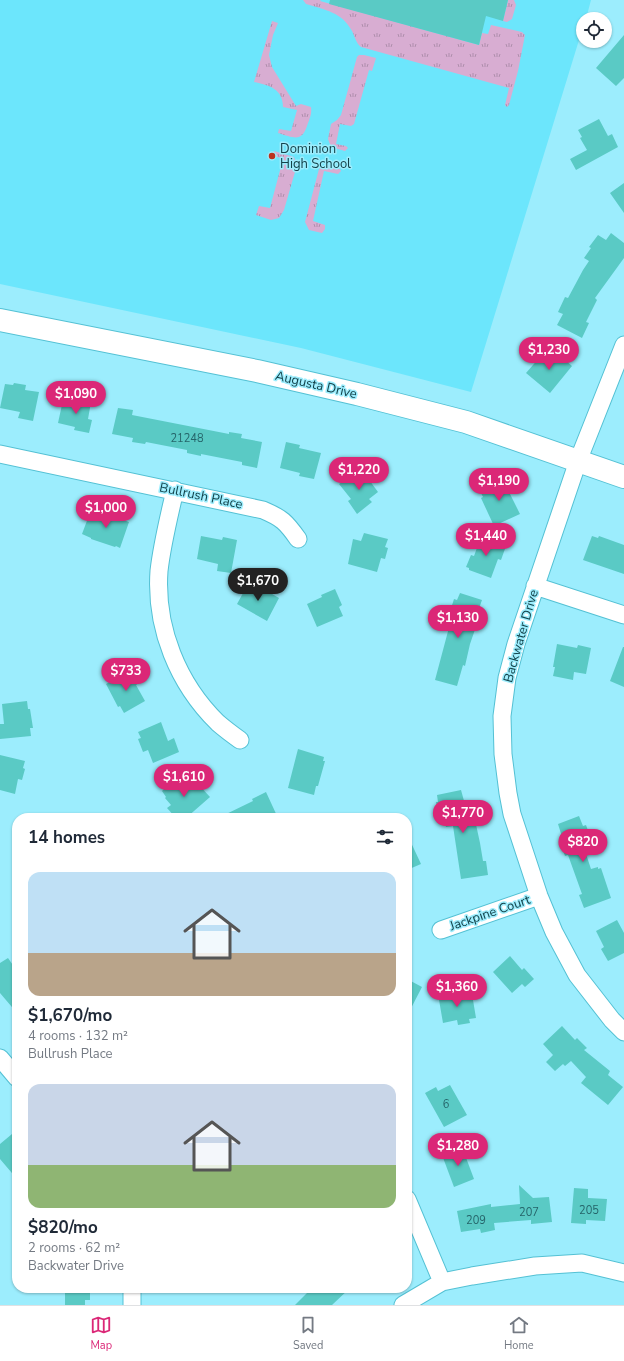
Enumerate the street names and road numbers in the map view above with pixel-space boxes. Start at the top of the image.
street label: Augusta Drive [273,367,359,403]
street label: Bullrush Place [158,478,244,514]
street label: Backwater Drive [499,587,543,685]
street label: Jackpine Court [446,891,533,936]

